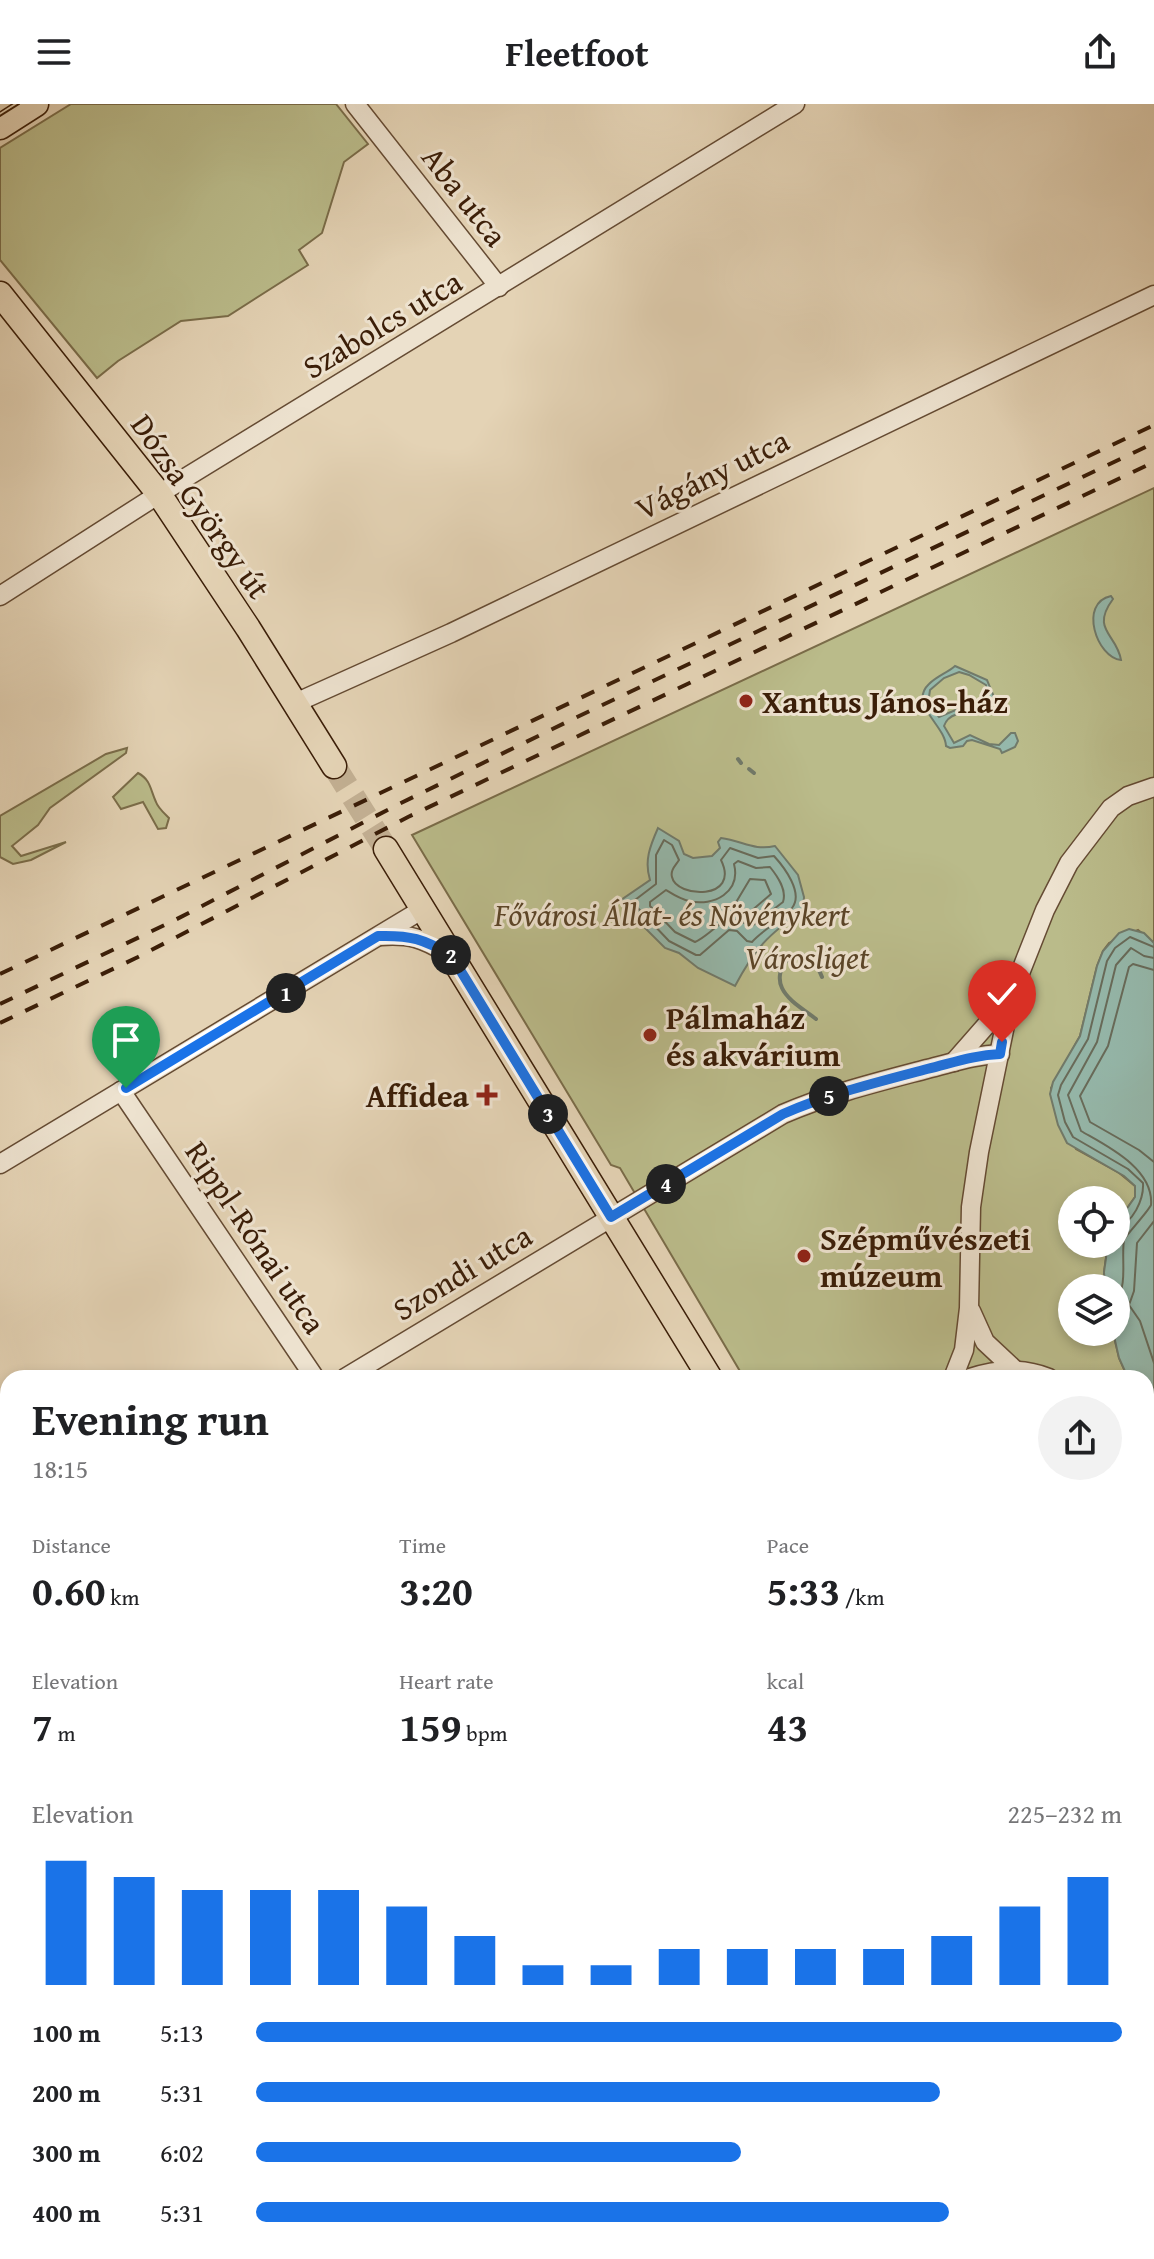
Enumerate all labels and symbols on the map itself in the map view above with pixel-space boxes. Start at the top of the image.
street label: Aba utca [411,136,519,256]
street label: Szabolcs utca [293,258,471,390]
street label: Dózsa György út [120,404,282,608]
street label: Vágány utca [627,416,797,532]
place label: Xantus János-ház [762,678,1008,725]
marker: Xantus János-ház [737,692,755,710]
park label: Fővárosi Állat- és Növénykert [493,891,851,938]
park label: Városliget [745,934,870,981]
pin: 2 [431,935,471,975]
pin [968,960,1036,1042]
pin: 1 [266,973,306,1013]
place label: Pálmaház és akvárium [666,994,841,1078]
pin [92,1006,160,1088]
marker: Pálmaház és akvárium [641,1026,659,1044]
place label: Affidea [366,1072,470,1119]
pin: 5 [809,1076,849,1116]
marker: Affidea [476,1084,498,1106]
pin: 3 [528,1094,568,1134]
street label: Rippl-Rónai utca [174,1131,338,1343]
pin: 4 [646,1164,686,1204]
street label: Szondi utca [383,1212,541,1332]
place label: Szépművészeti múzeum [820,1215,1031,1299]
marker: Szépművészeti múzeum [795,1247,813,1265]

